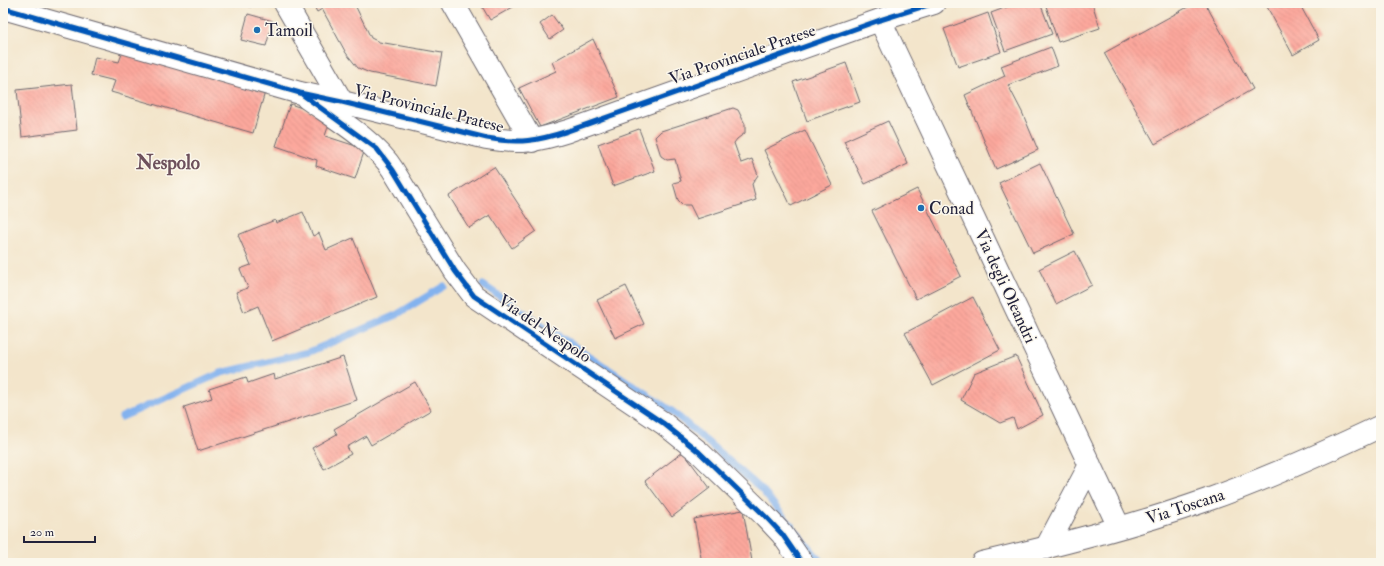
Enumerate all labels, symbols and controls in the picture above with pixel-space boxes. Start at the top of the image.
place label: Tamoil [265,20,313,41]
street label: Via Provinciale Pratese [666,20,818,89]
marker: Tamoil [252,25,262,35]
street label: Via Provinciale Pratese [352,80,506,137]
district label: Nespolo [135,151,200,176]
place label: Conad [929,198,974,219]
marker: Conad [916,203,926,213]
street label: Via degli Oleandri [970,226,1041,347]
street label: Via del Nespolo [494,290,595,368]
street label: Via Toscana [1143,484,1228,529]
scale bar [24,518,95,544]
text: 20 m [30,525,55,540]

